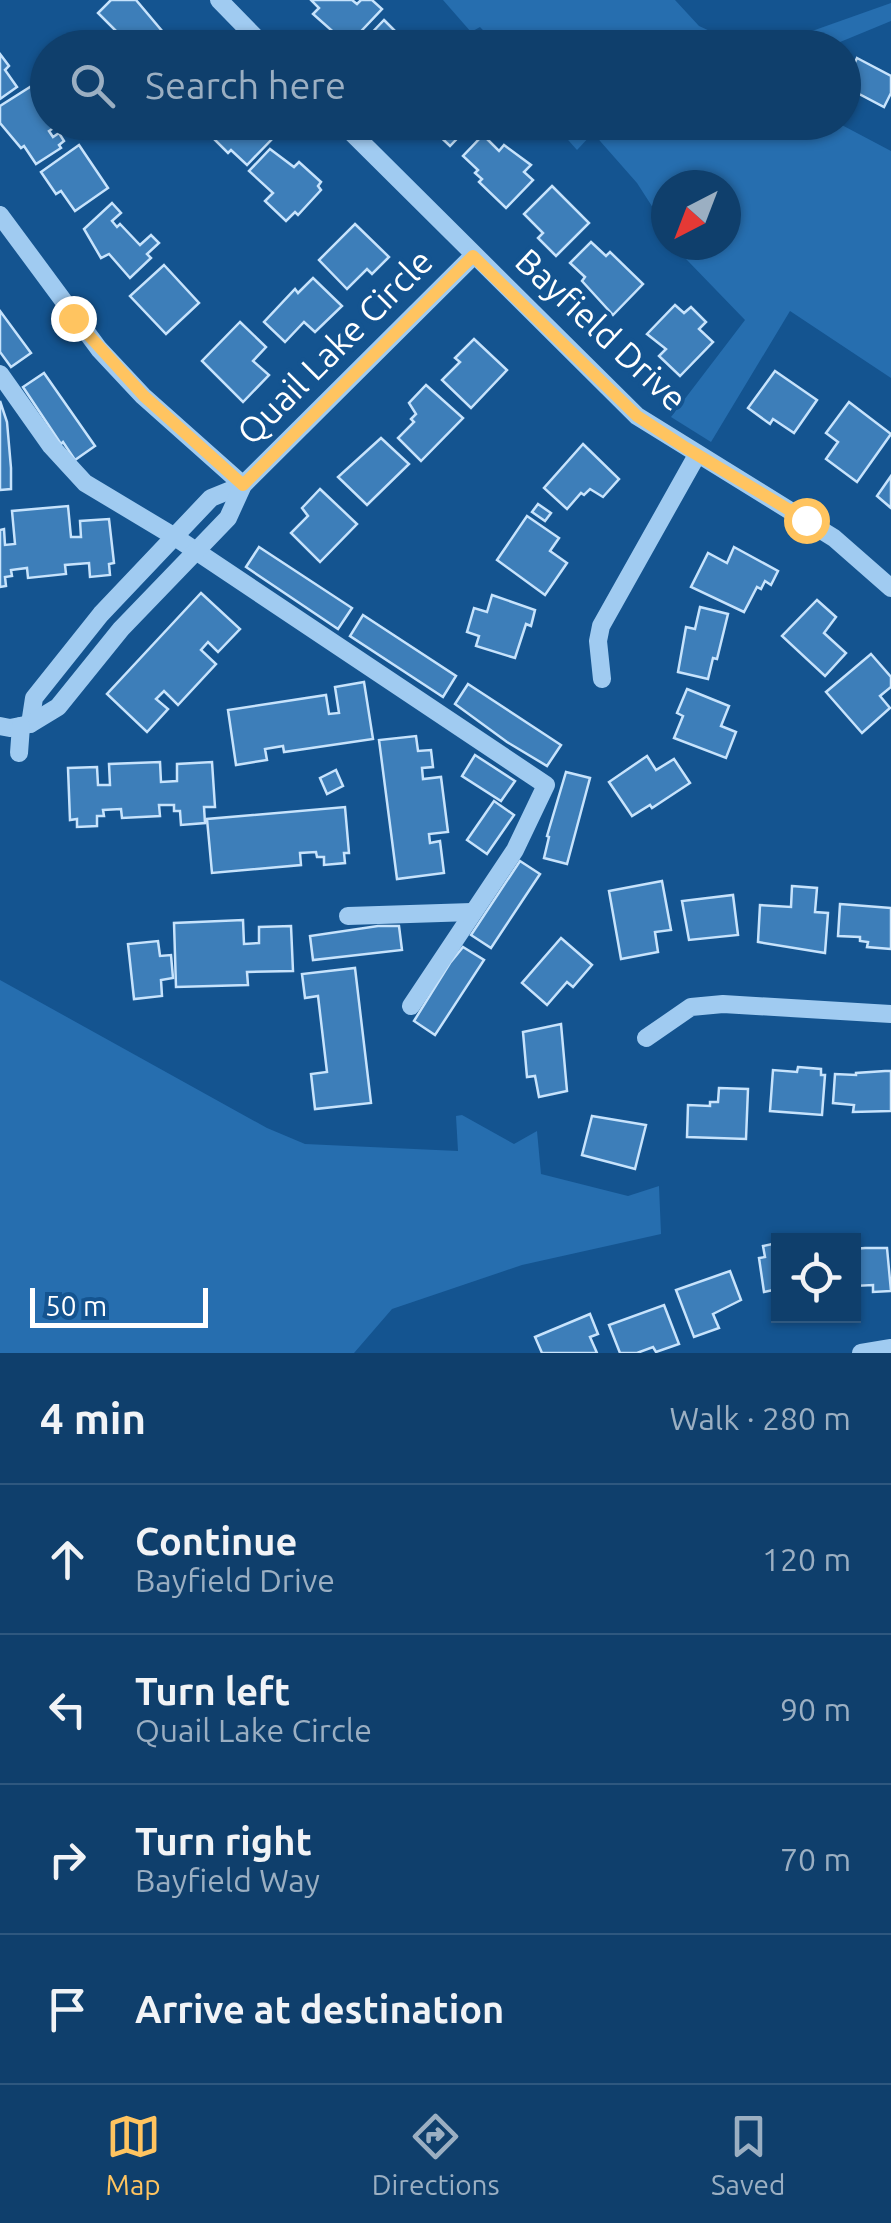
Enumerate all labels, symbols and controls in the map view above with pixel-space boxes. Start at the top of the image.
search box [30,30,861,140]
icon: search [65,58,120,113]
text: Search here [145,64,346,106]
north arrow [651,170,741,260]
street label: Bayfield Drive [508,240,695,418]
street label: Quail Lake Circle [229,241,440,452]
route end [51,296,97,342]
route start [784,498,830,544]
map controls [771,1233,861,1323]
button: locate [771,1233,861,1323]
scale bar [30,1283,208,1328]
text: 50 m [45,1290,107,1321]
text: 4 min [40,1395,146,1442]
text: Walk · 280 m [669,1400,851,1436]
text: Continue [135,1520,297,1562]
icon: ahead [40,1532,95,1587]
text: 120 m [762,1541,851,1577]
text: Bayfield Drive [135,1562,335,1598]
text: Turn left [135,1670,290,1712]
icon: left [40,1682,95,1737]
text: 90 m [780,1691,851,1727]
text: Quail Lake Circle [135,1712,372,1748]
text: Turn right [135,1820,312,1862]
icon: right [40,1832,95,1887]
text: 70 m [780,1841,851,1877]
text: Bayfield Way [135,1862,320,1898]
icon: arrive [40,1982,95,2037]
text: Arrive at destination [135,1988,504,2030]
tab: Map [106,2109,161,2200]
tab: Directions [372,2109,500,2200]
tab: Saved [711,2109,785,2200]

